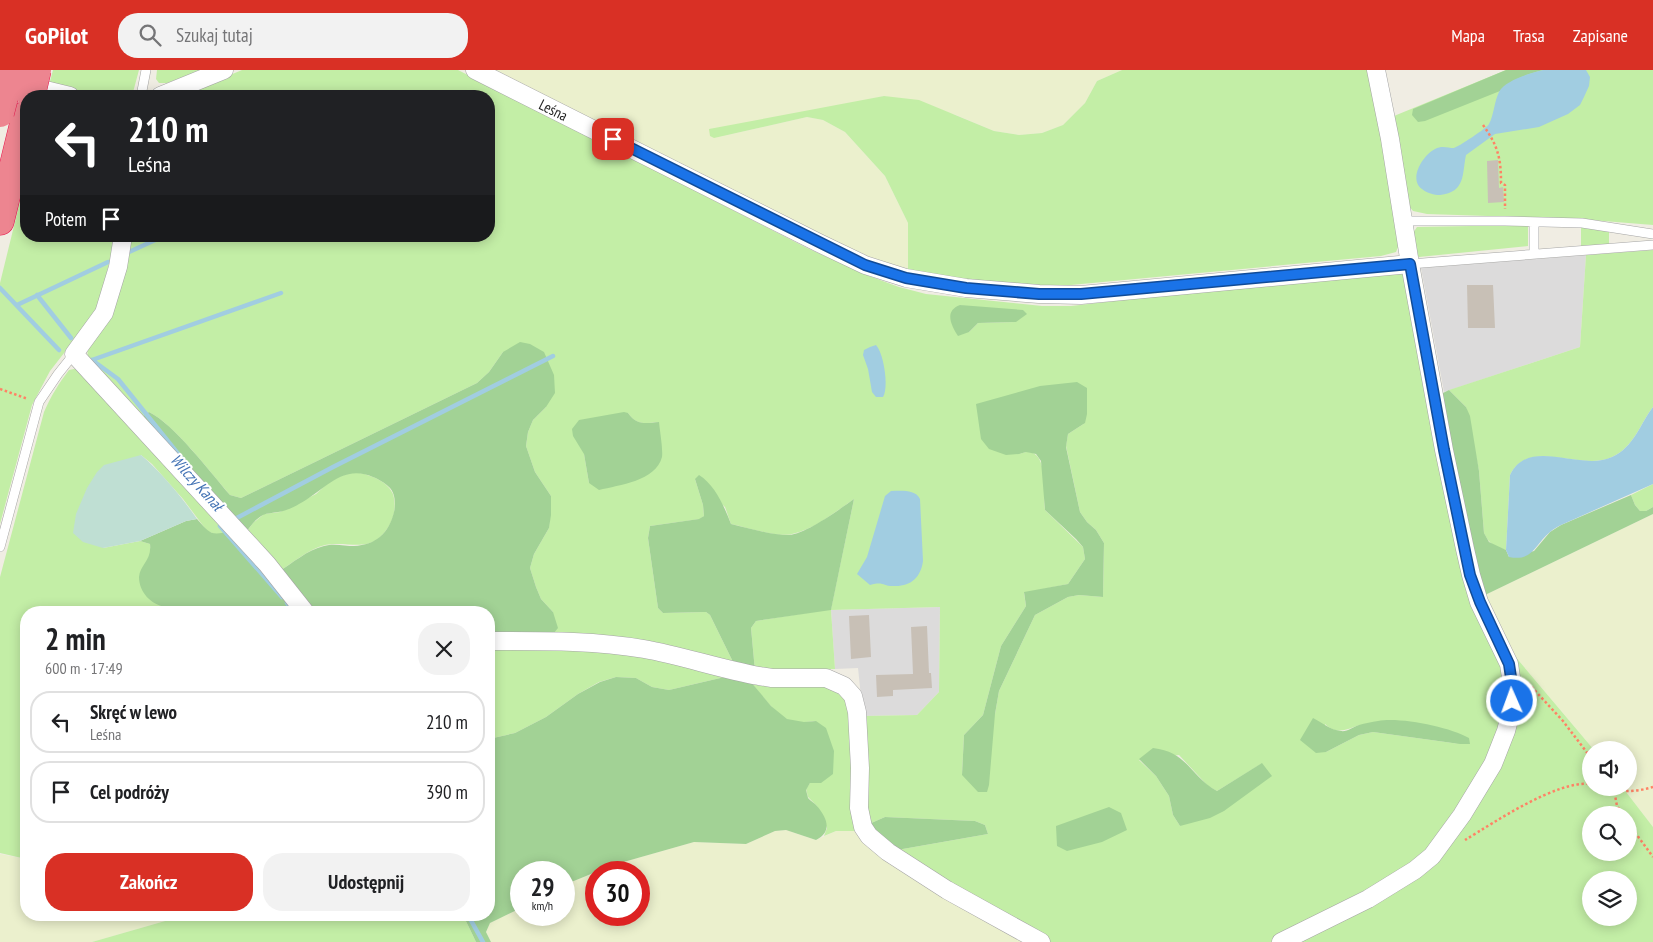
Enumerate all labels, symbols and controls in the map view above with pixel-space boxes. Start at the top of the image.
search box [118,13,468,58]
text: GoPilot [25,20,88,51]
icon: search [136,21,164,49]
text: Szukaj tutaj [176,23,253,47]
text: Mapa [1451,24,1485,47]
text: Trasa [1513,24,1545,47]
text: Zapisane [1573,24,1628,47]
street label: Leśna [536,94,571,125]
text: 210 m [128,106,209,152]
icon: left [45,110,110,175]
pin [592,118,634,160]
icon: arrive [599,125,627,153]
text: Leśna [128,150,171,178]
icon: arrive [97,205,125,233]
text: Potem [45,207,87,231]
water label: Wilczy Kanał [166,450,229,516]
text: 2 min [45,619,106,658]
button: close [418,623,470,675]
text: 600 m · 17:49 [45,658,123,678]
position arrow [1485,674,1537,726]
text: Skręć w lewo [90,700,177,724]
icon: left [47,708,75,736]
text: 210 m [426,710,468,734]
text: Leśna [90,724,121,744]
map controls [1582,741,1637,926]
button: sound [1582,741,1637,796]
icon: arrive [47,778,75,806]
text: Cel podróży [90,780,169,804]
text: 390 m [426,780,468,804]
button: search [1582,806,1637,861]
button: Zakończ [45,853,253,911]
button: Udostępnij [263,853,470,911]
speed limit sign: 30 [585,861,650,926]
text: 29 [531,871,554,903]
button: layers [1582,871,1637,926]
text: km/h [532,898,553,913]

